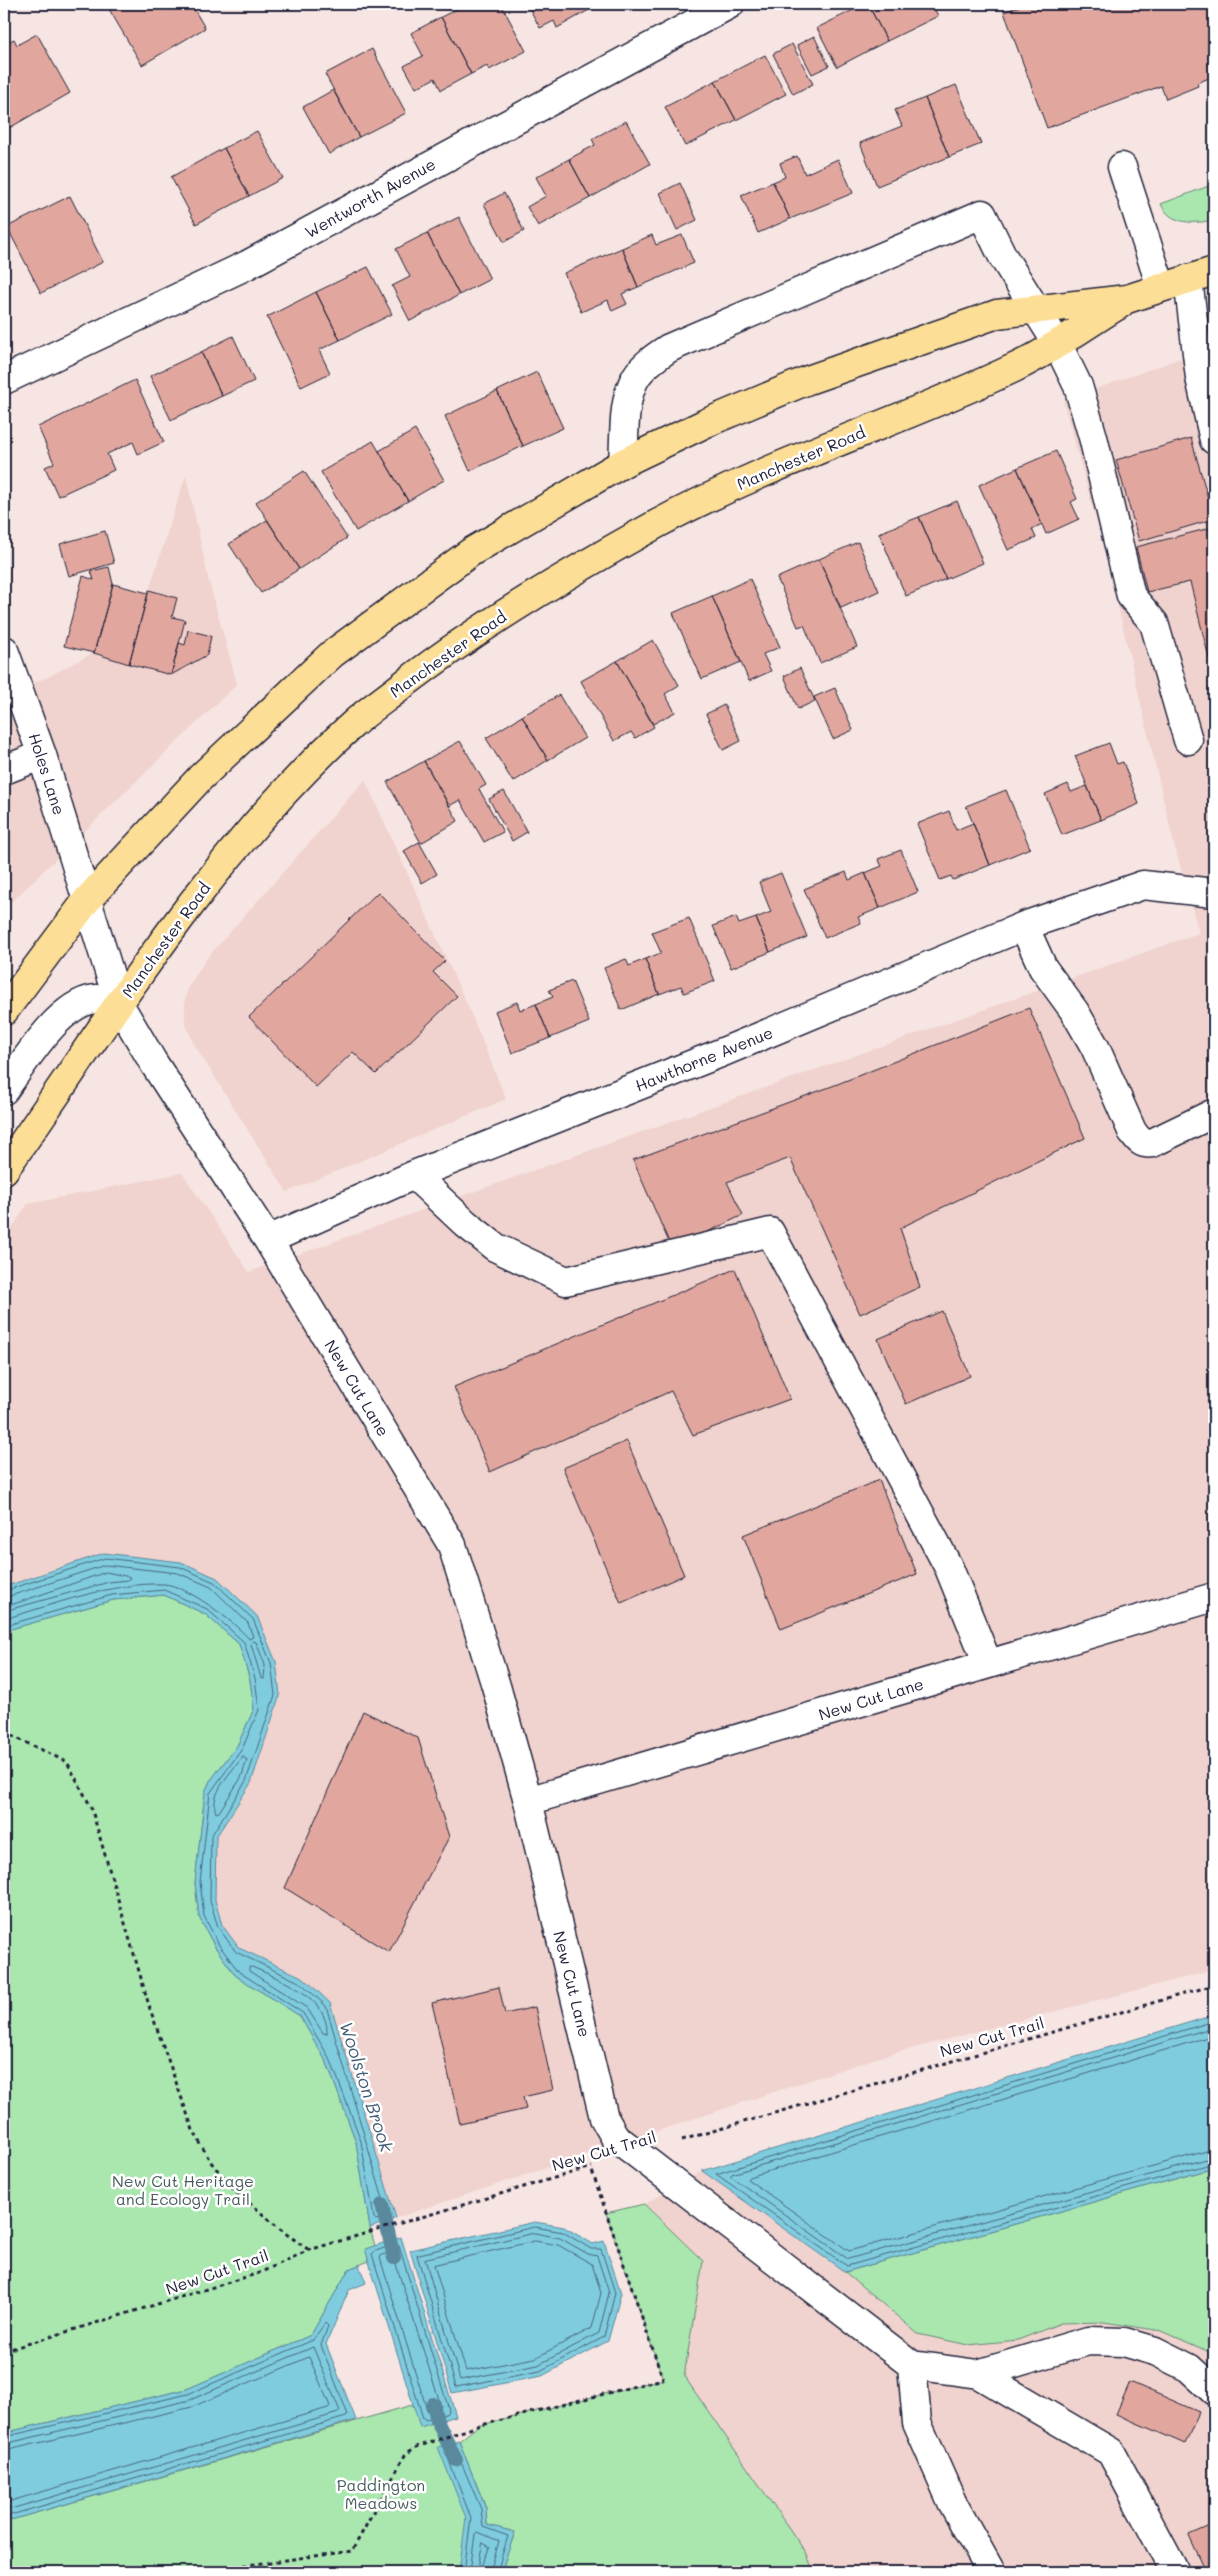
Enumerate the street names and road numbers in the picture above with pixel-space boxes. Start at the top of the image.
street label: Wentworth Avenue [301,153,439,242]
street label: Manchester Road [733,421,868,494]
street label: Manchester Road [385,606,510,702]
street label: Holes Lane [24,730,71,817]
street label: Manchester Road [117,878,215,1002]
street label: Hawthorne Avenue [632,1021,776,1096]
street label: New Cut Lane [320,1336,394,1440]
street label: New Cut Lane [816,1673,926,1724]
street label: New Cut Lane [549,1929,596,2039]
street label: New Cut Trail [937,2012,1046,2061]
street label: New Cut Trail [549,2126,658,2175]
street label: New Cut Trail [163,2244,271,2299]

